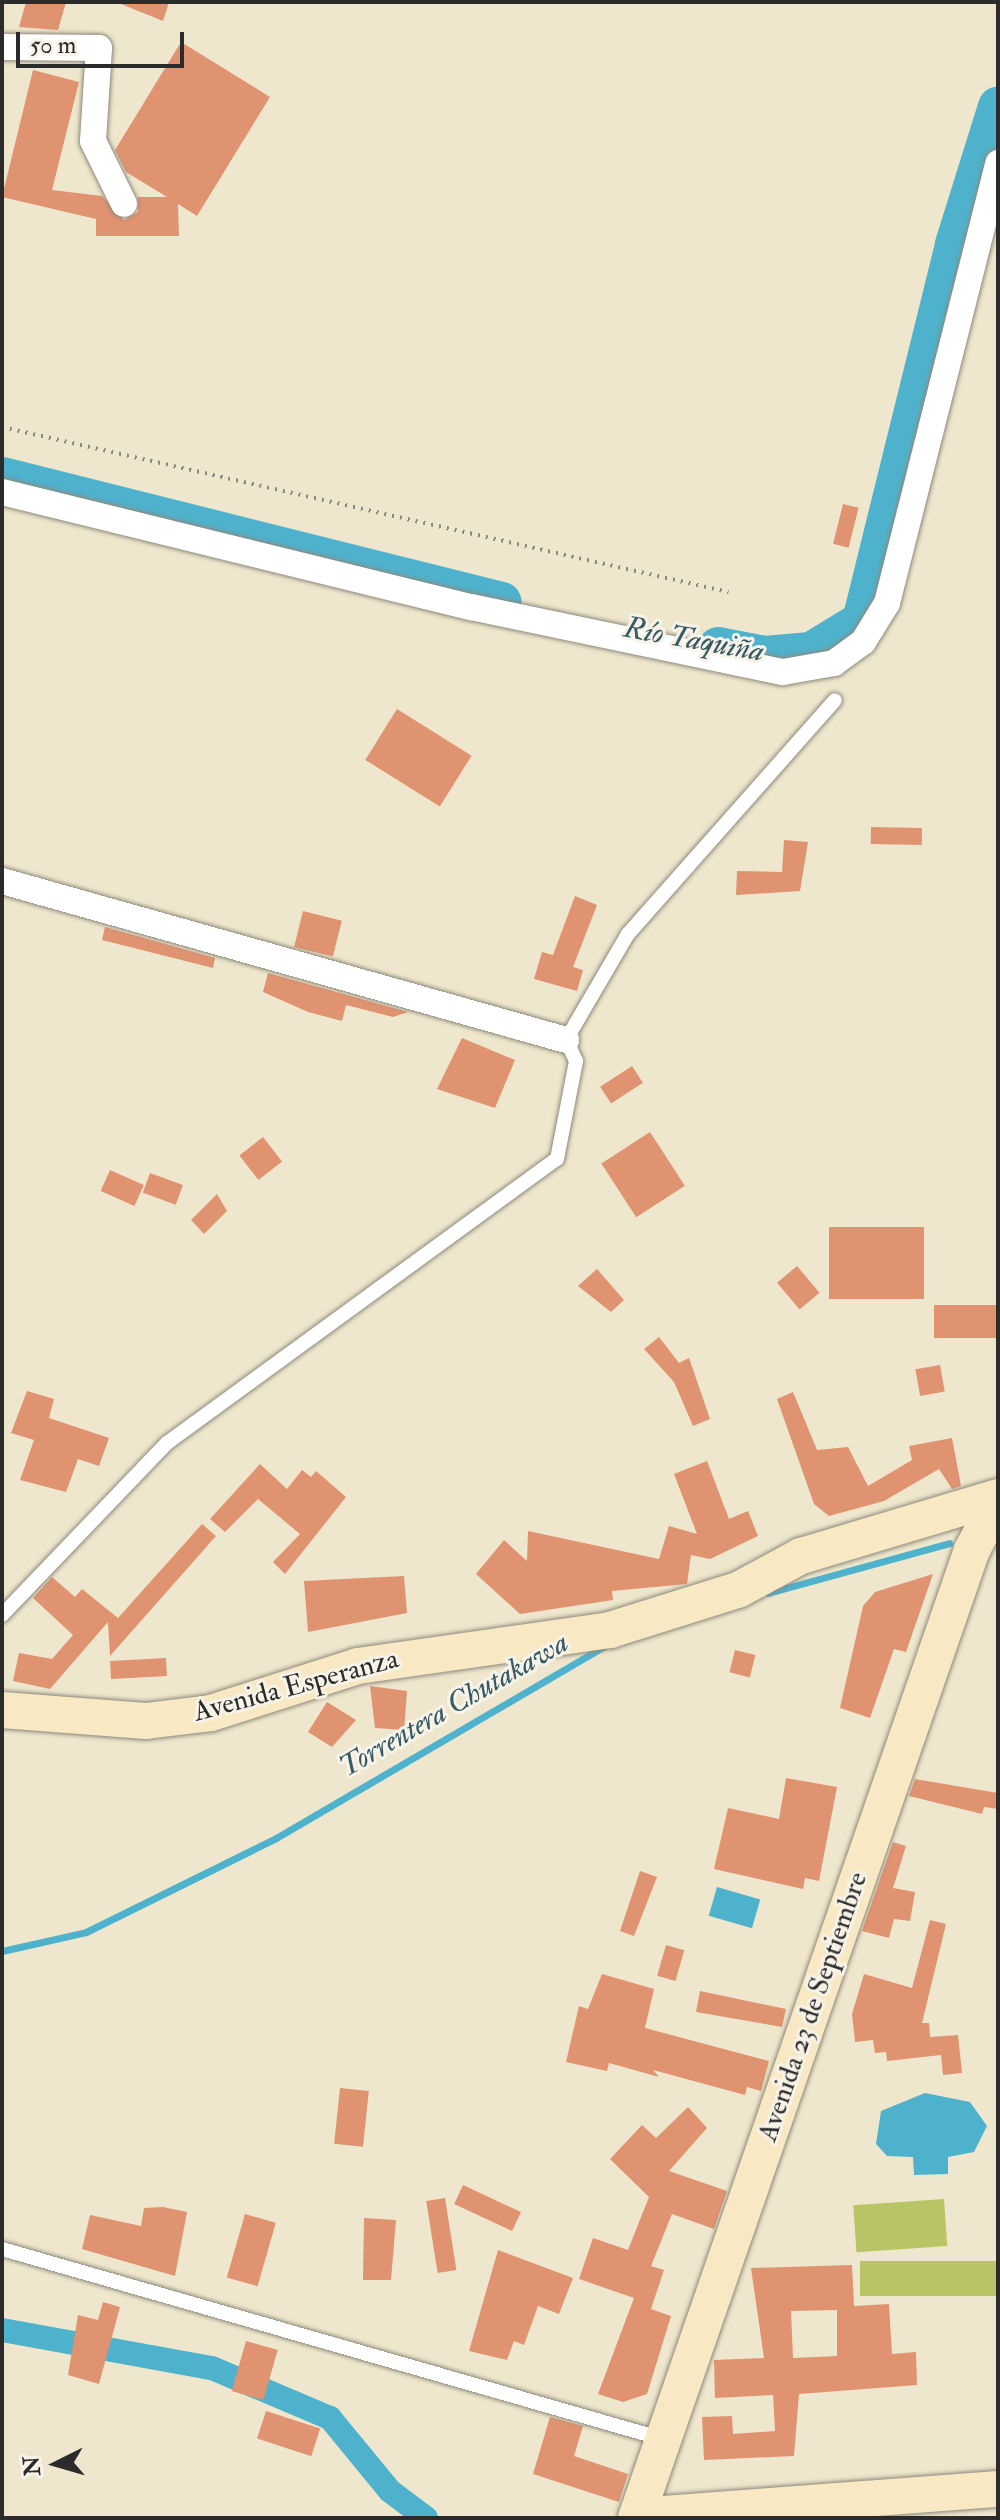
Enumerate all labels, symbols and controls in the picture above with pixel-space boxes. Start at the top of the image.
scale bar [20,16,188,66]
text: 50 m [30,30,76,61]
water label: Río Taquiña [621,610,767,670]
water label: Torrentera Chutakawa [333,1625,575,1785]
street label: Avenida Esperanza [190,1643,402,1729]
street label: Avenida 23 de Septiembre [751,1868,875,2146]
north arrow [16,2424,96,2504]
text: N [17,2455,47,2477]

